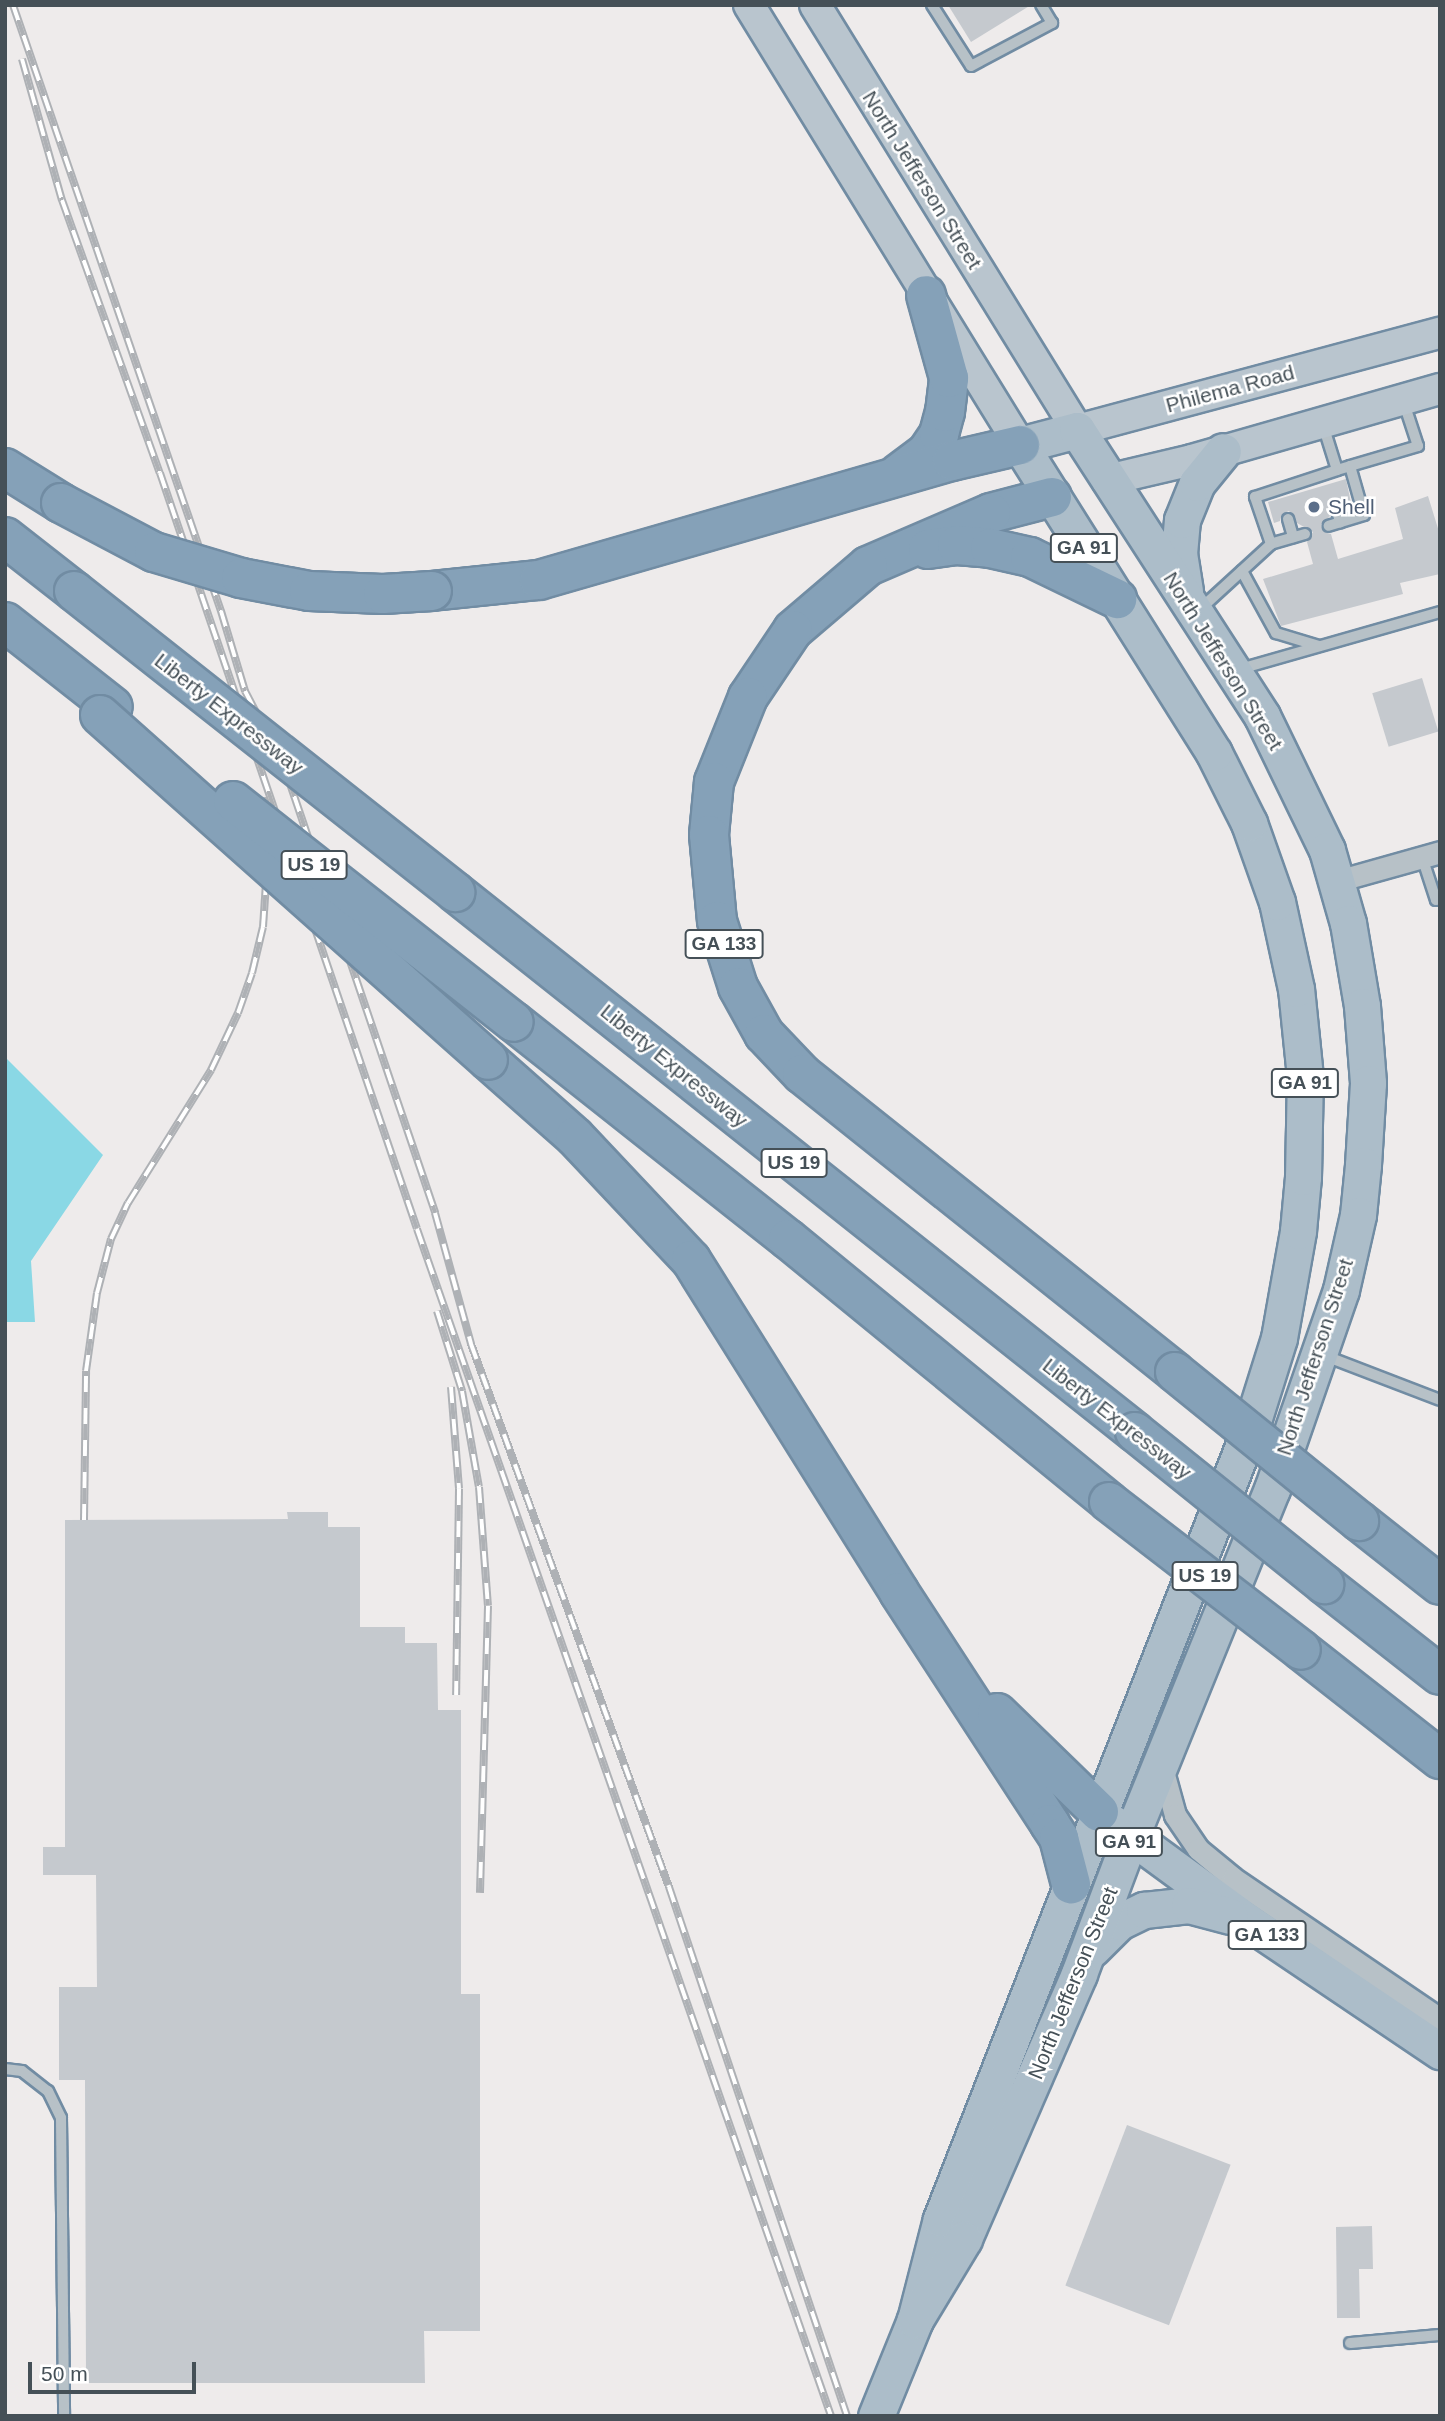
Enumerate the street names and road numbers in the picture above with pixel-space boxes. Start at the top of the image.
street label: North Jefferson Street [857,86,987,274]
street label: Philema Road [1163,360,1297,418]
road number: GA 91 [1049,533,1119,564]
street label: North Jefferson Street [1158,567,1288,755]
street label: Liberty Expressway [150,648,308,780]
road number: US 19 [279,850,349,880]
road number: GA 133 [684,928,764,960]
street label: Liberty Expressway [595,999,753,1133]
road number: GA 91 [1270,1068,1340,1098]
road number: US 19 [759,1148,829,1178]
street label: North Jefferson Street [1271,1256,1359,1458]
street label: Liberty Expressway [1038,1353,1196,1485]
road number: US 19 [1170,1560,1240,1592]
road number: GA 91 [1094,1826,1164,1858]
street label: North Jefferson Street [1023,1883,1123,2083]
road number: GA 133 [1227,1920,1307,1951]

